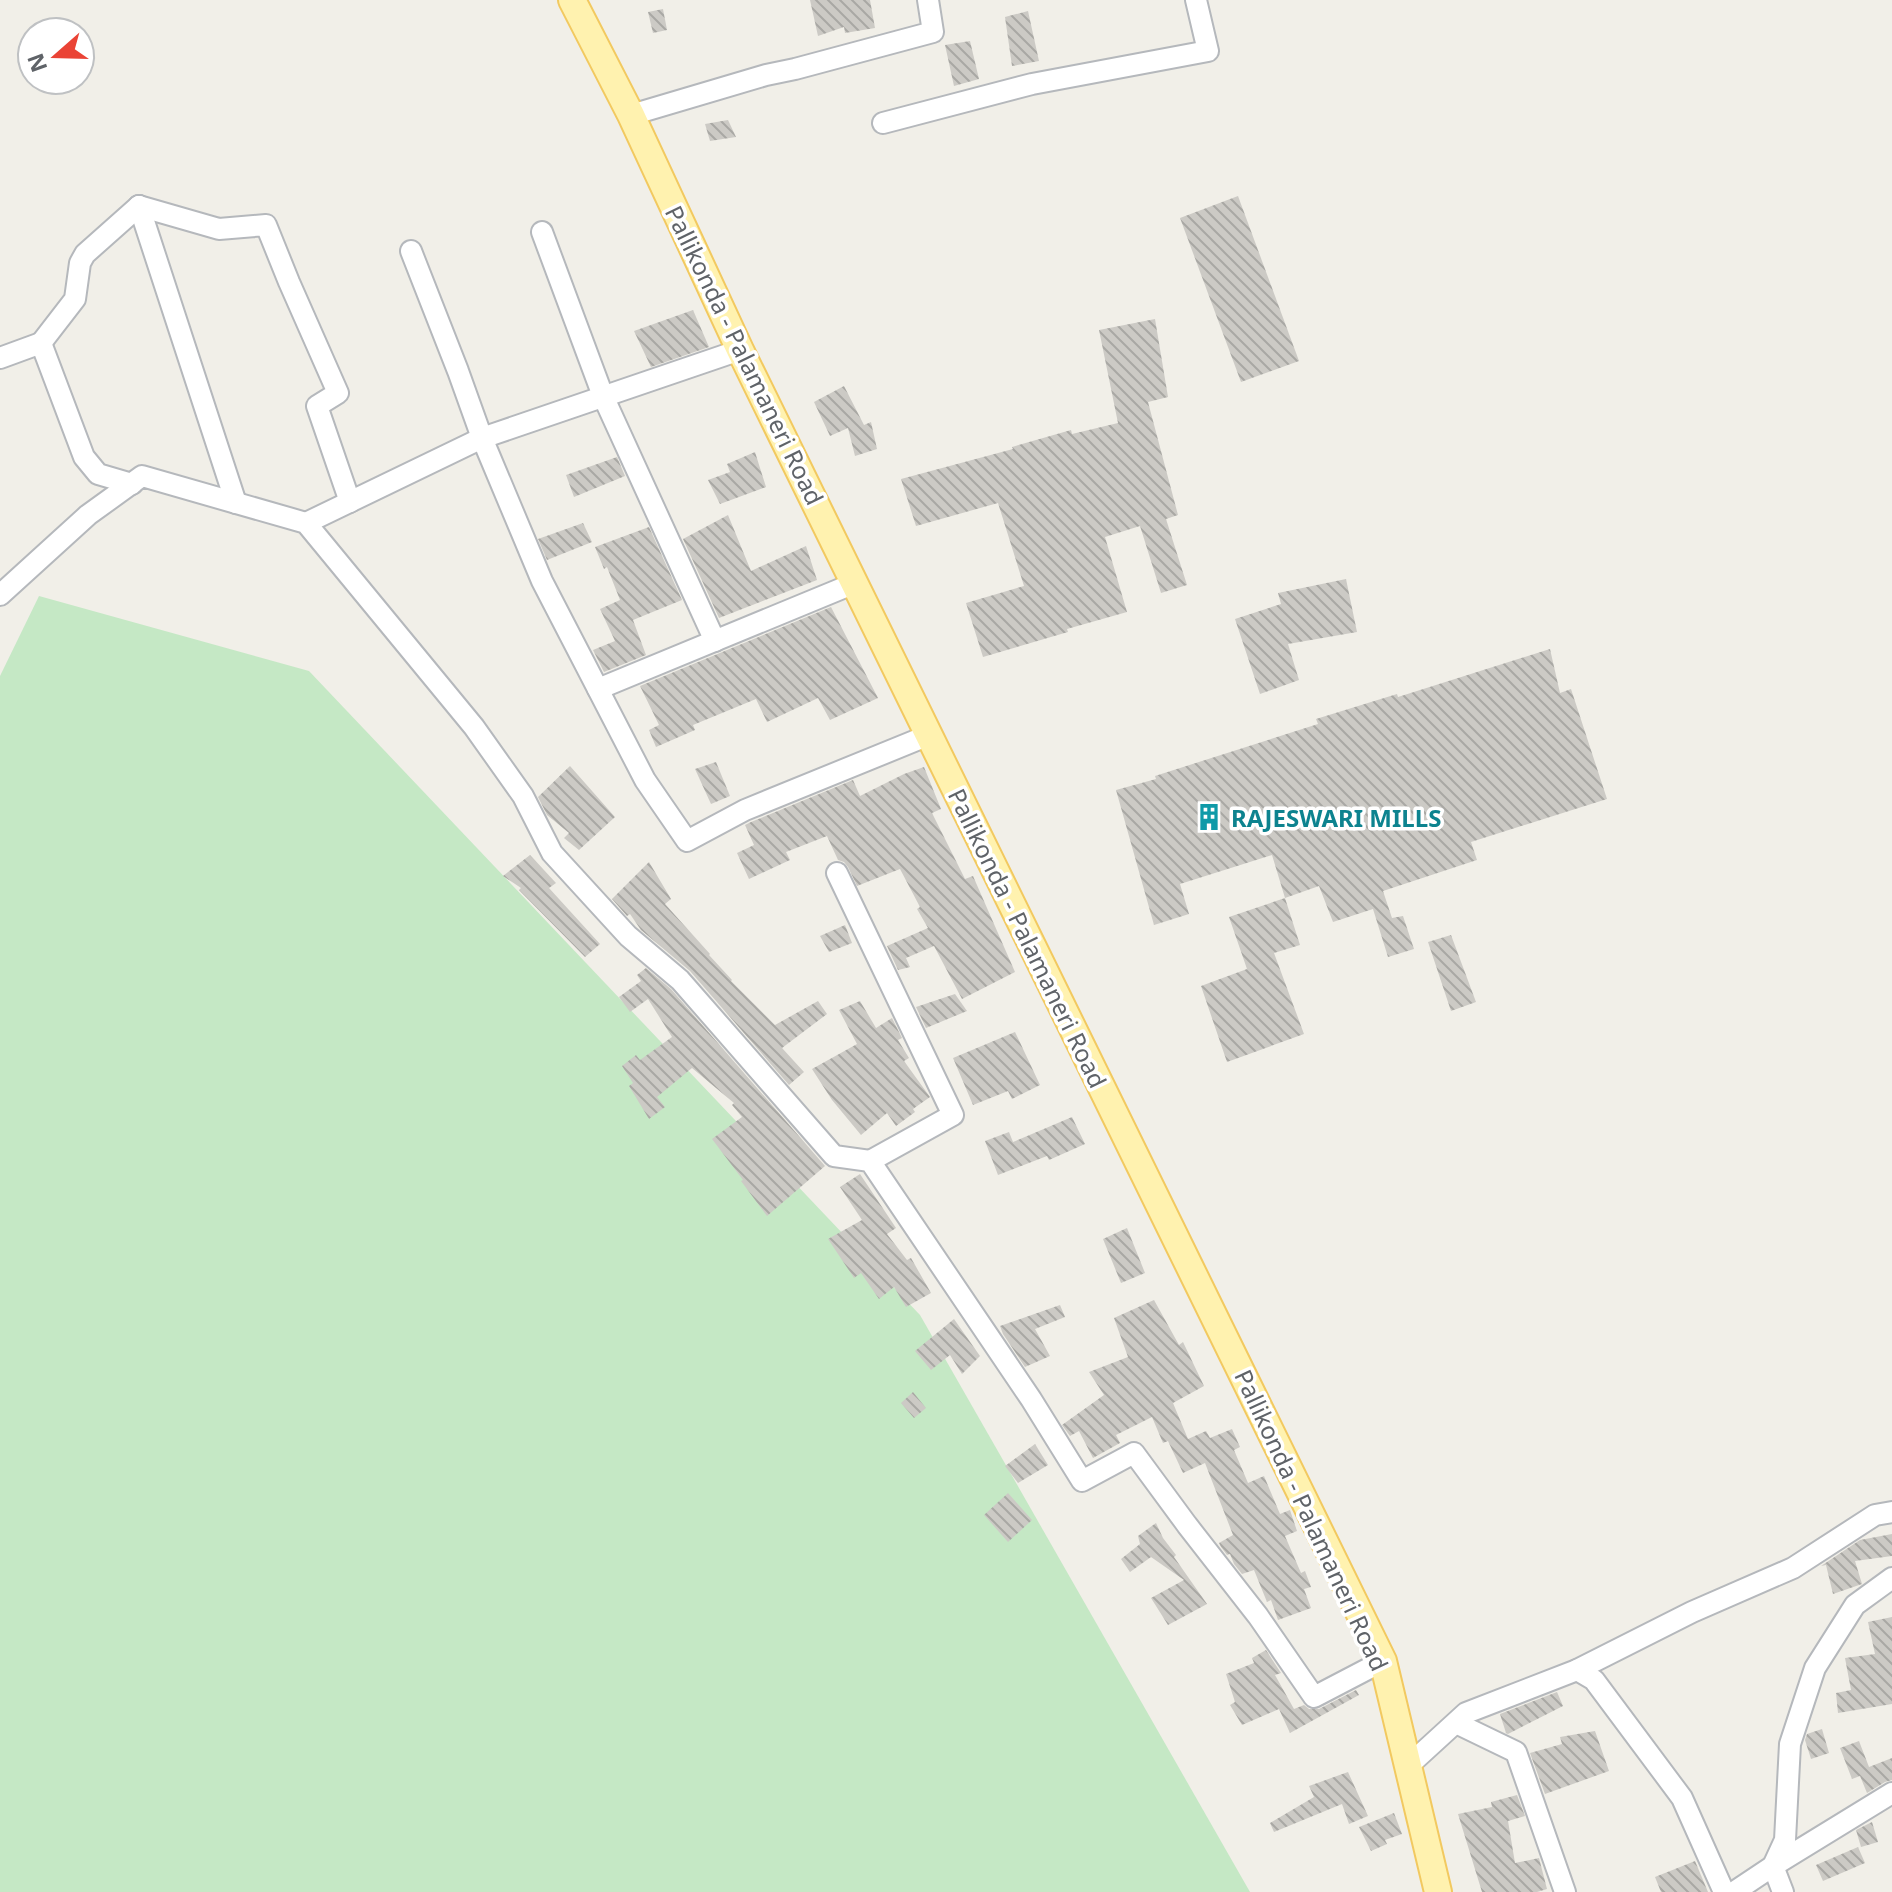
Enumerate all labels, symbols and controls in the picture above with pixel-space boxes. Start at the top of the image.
north arrow [16,16,96,96]
text: N [19,50,53,77]
street label: Pallikonda - Palamaneri Road [658,200,832,510]
street label: Pallikonda - Palamaneri Road [941,783,1115,1093]
place label: RAJESWARI MILLS [1231,801,1441,834]
building icon: RAJESWARI MILLS [1194,802,1224,832]
street label: Pallikonda - Palamaneri Road [1228,1364,1396,1676]

